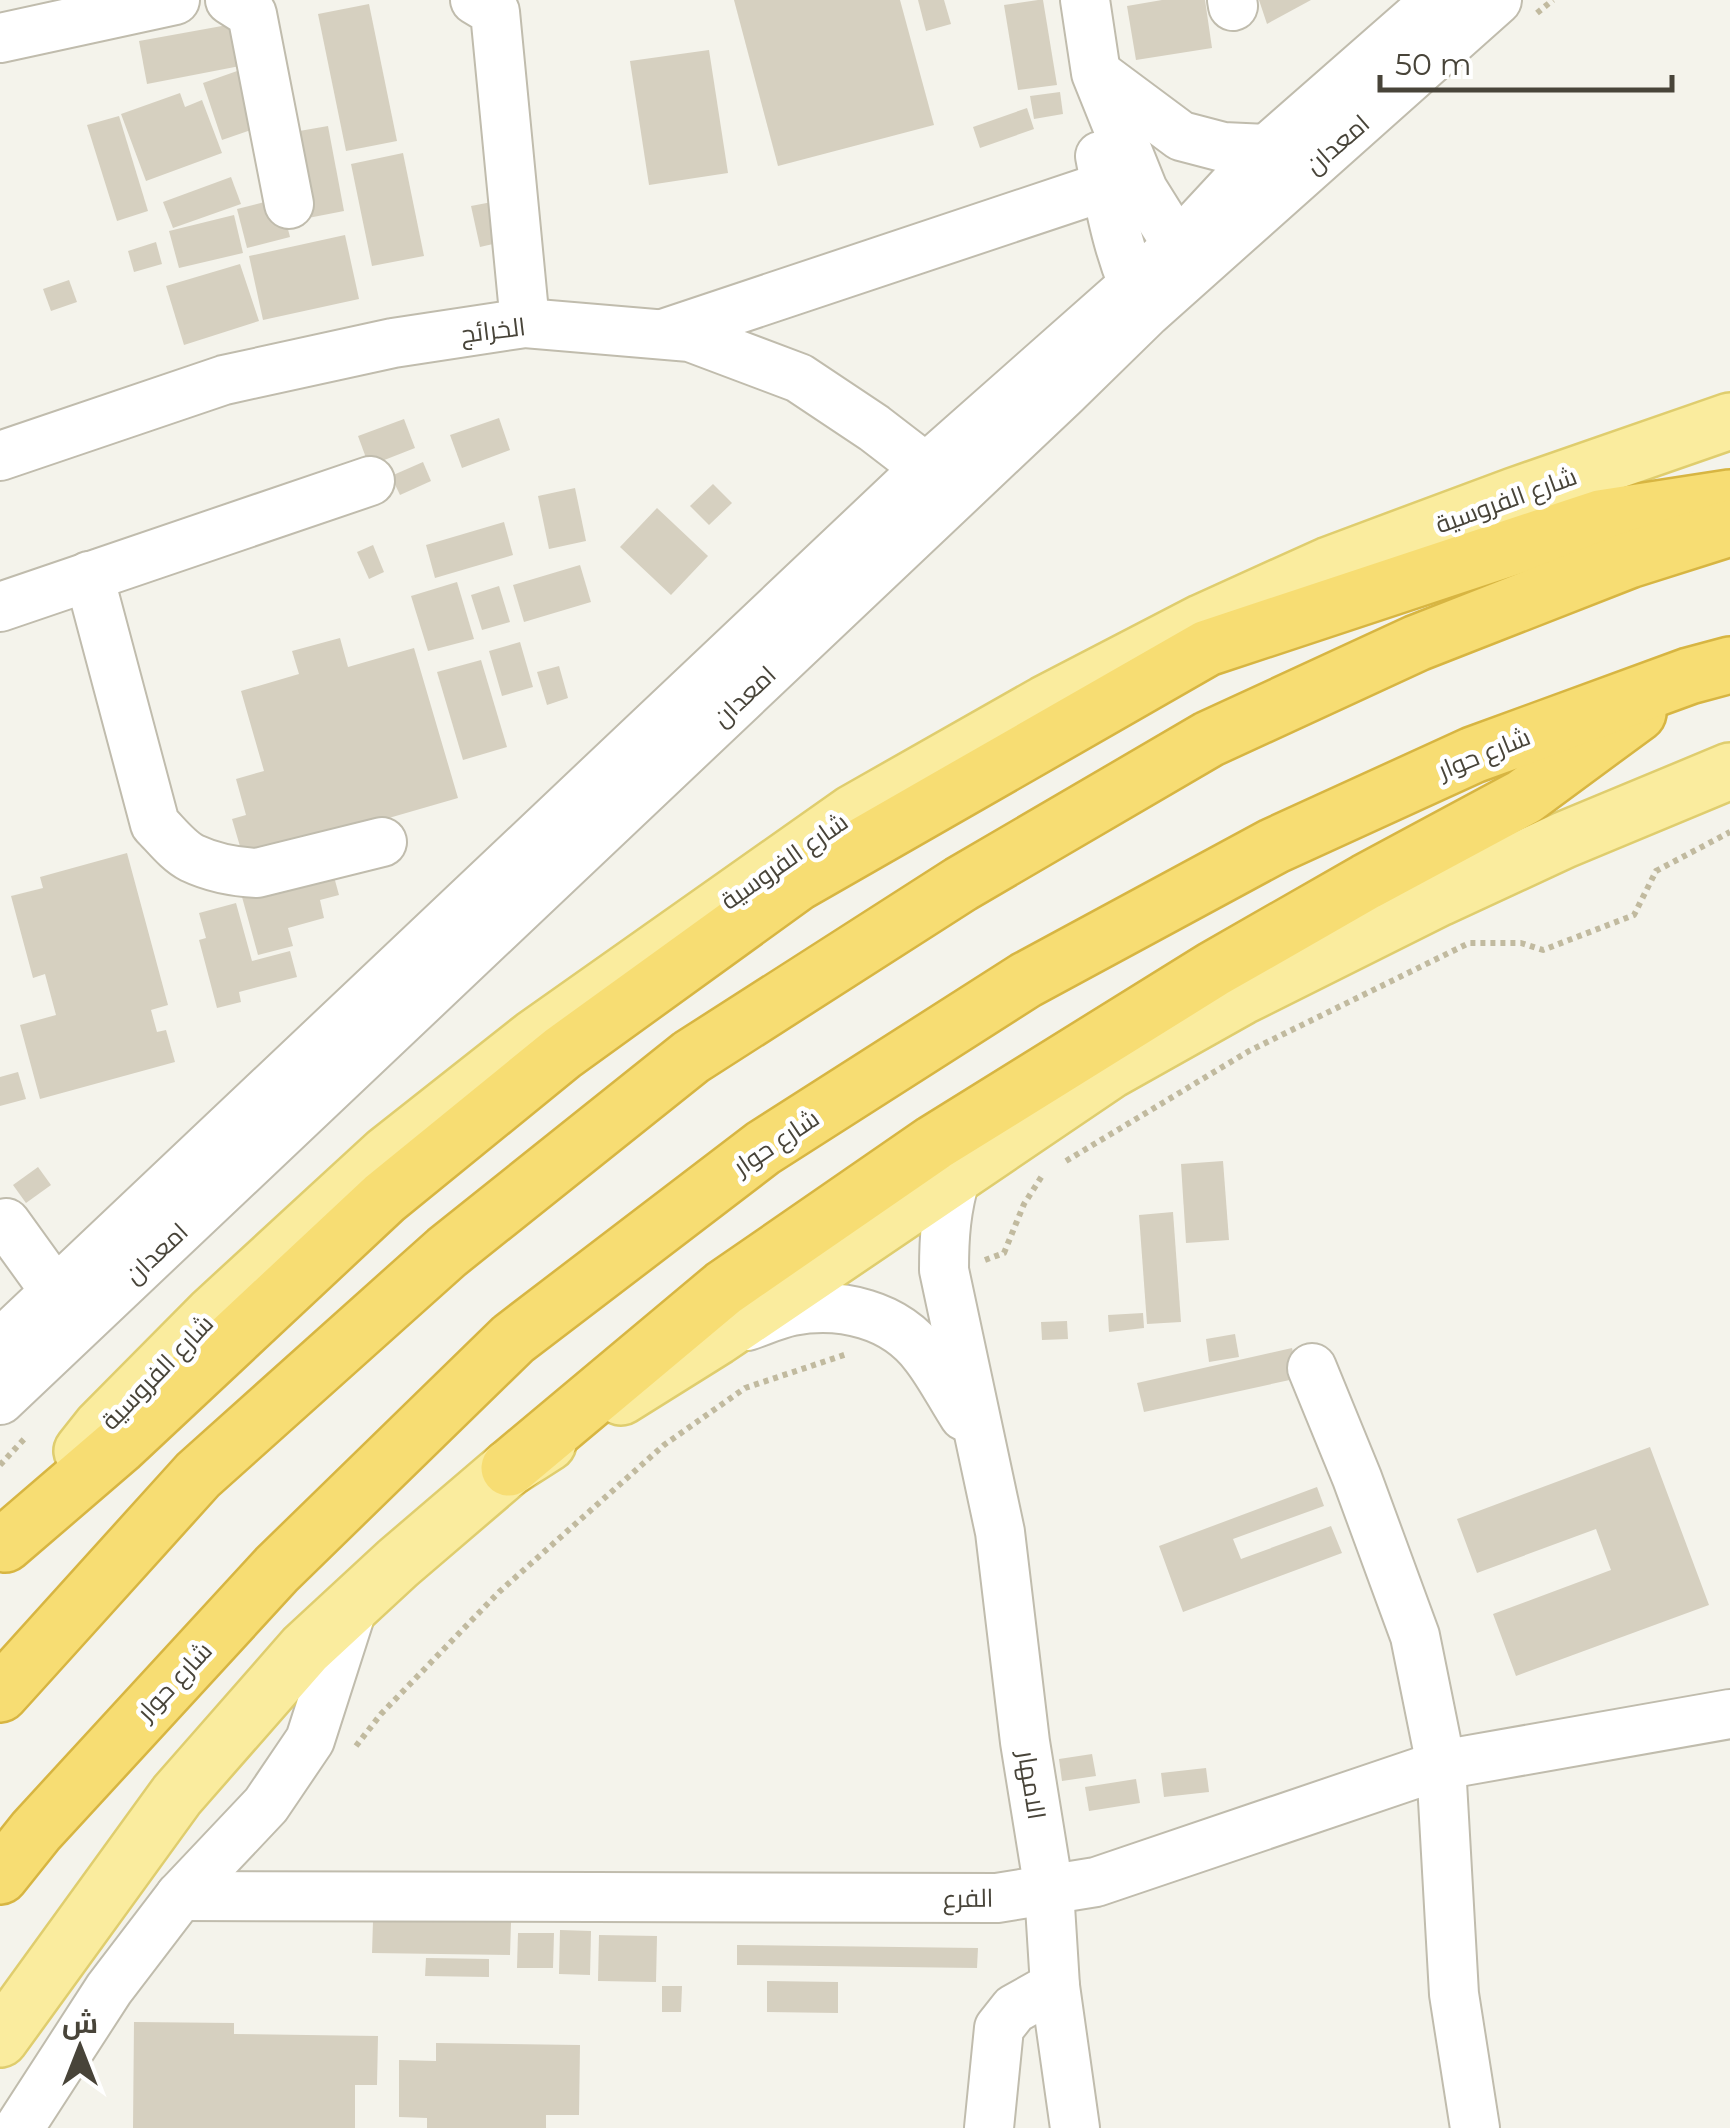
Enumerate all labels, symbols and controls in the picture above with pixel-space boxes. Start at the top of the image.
scale bar [1380,30,1672,92]
text: 50 m [1395,46,1472,83]
street label: امعدان [1299,108,1375,180]
street label: الخرائج [459,311,527,351]
street label: شارع الفروسية [1431,461,1581,541]
street label: امعدان [706,659,782,733]
street label: شارع حوار [1432,721,1535,788]
street label: شارع الفروسية [715,806,854,917]
street label: شارع حوار [726,1103,826,1184]
street label: امعدان [118,1216,194,1290]
street label: شارع الفروسية [95,1308,221,1437]
street label: شارع حوار [129,1635,219,1729]
street label: الامهار [1011,1746,1052,1822]
street label: الفرع [942,1883,994,1915]
north arrow [30,1998,130,2098]
text: ش [62,2006,98,2040]

